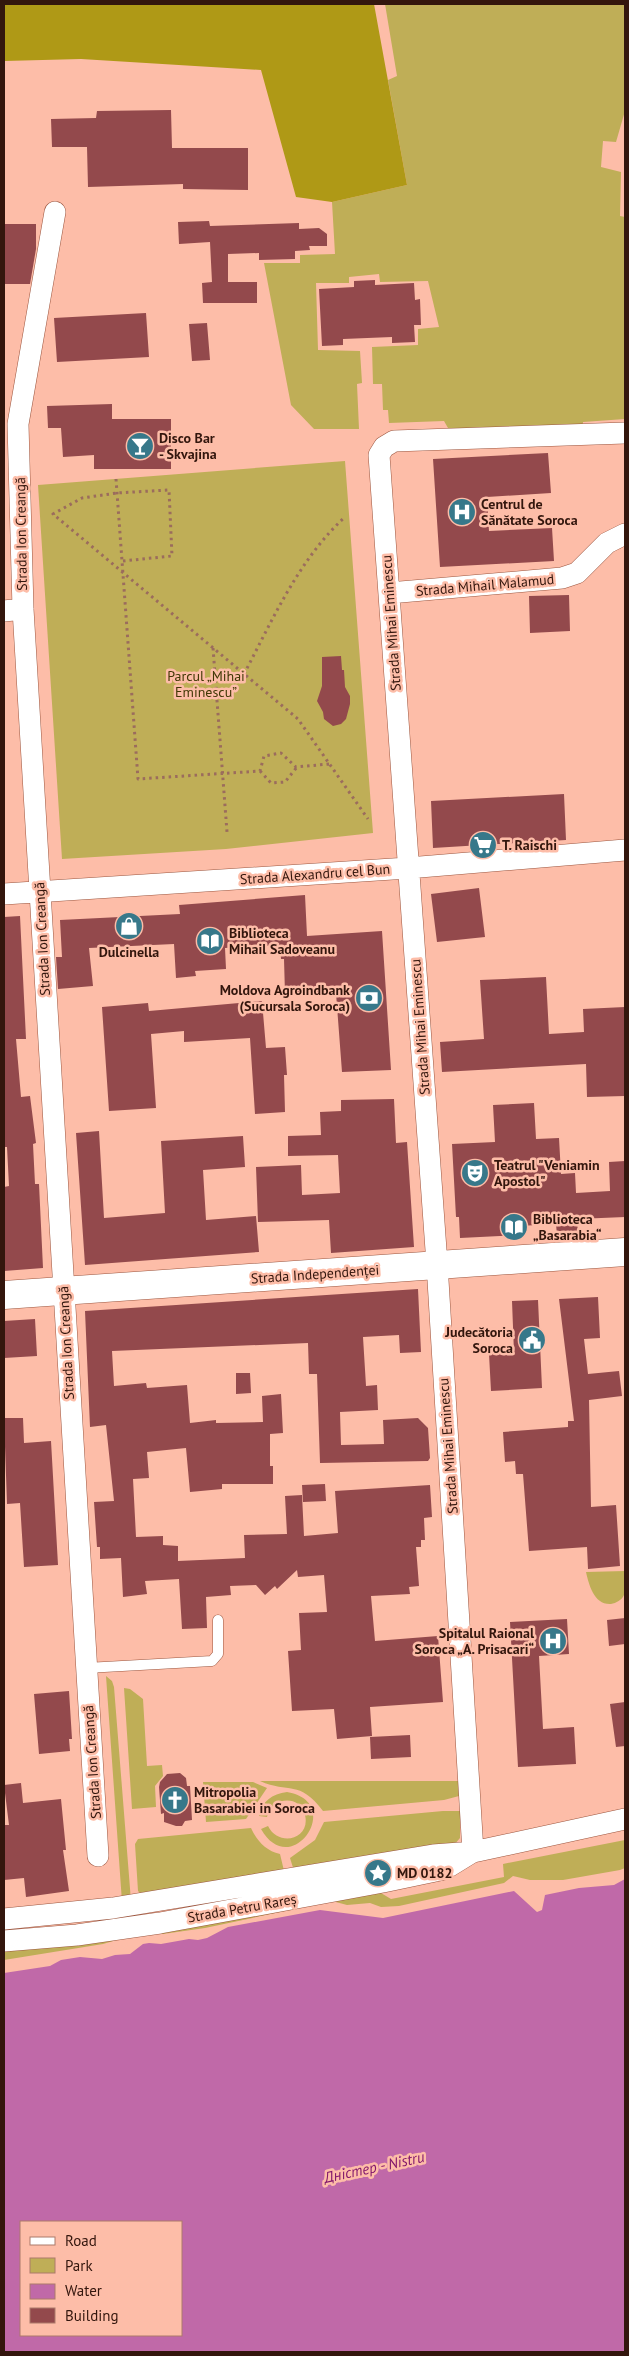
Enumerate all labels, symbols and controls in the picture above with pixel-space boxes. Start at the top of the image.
place label: Disco Bar - Skvajina [159,429,217,463]
bar icon: Disco Bar - Skvajina [125,431,155,461]
street label: Strada Ion Creangă [11,477,31,591]
place label: Centrul de Sănătate Soroca [481,495,578,529]
hospital icon: Centrul de Sănătate Soroca [447,497,477,527]
street label: Strada Mihai Eminescu [377,554,405,692]
street label: Strada Mihail Malamud [415,570,555,600]
park label: Parcul „Mihai Eminescu” [167,667,245,701]
supermarket icon: T. Raischi [468,830,498,860]
place label: T. Raischi [502,836,557,854]
street label: Strada Alexandru cel Bun [239,860,391,888]
street label: Strada Ion Creangă [30,882,54,996]
shop icon: Dulcinella [114,911,144,941]
place label: Biblioteca Mihail Sadoveanu [229,924,335,958]
library icon: Biblioteca Mihail Sadoveanu [195,926,225,956]
place label: Dulcinella [99,943,159,961]
street label: Strada Mihai Eminescu [406,958,434,1096]
place label: Moldova Agroindbank (Sucursala Soroca) [220,981,350,1015]
bank icon: Moldova Agroindbank (Sucursala Soroca) [354,983,384,1013]
place label: Teatrul "Veniamin Apostol" [494,1156,600,1190]
theatre icon: Teatrul "Veniamin Apostol" [460,1158,490,1188]
place label: Biblioteca „Basarabia“ [533,1210,602,1244]
library icon: Biblioteca „Basarabia“ [499,1212,529,1242]
street label: Strada Independenței [250,1261,380,1287]
street label: Strada Ion Creangă [54,1286,78,1400]
place label: Judecătoria Soroca [444,1323,513,1357]
public building icon: Judecătoria Soroca [517,1325,547,1355]
street label: Strada Mihai Eminescu [434,1377,462,1515]
place label: Spitalul Raional Soroca „A. Prisacari“ [414,1624,535,1658]
hospital icon: Spitalul Raional Soroca „A. Prisacari“ [538,1626,568,1656]
street label: Strada Ion Creangă [79,1705,105,1819]
place label: Mitropolia Basarabiei in Soroca [194,1783,315,1817]
church icon: Mitropolia Basarabiei in Soroca [160,1785,190,1815]
place icon: MD 0182 [363,1858,393,1888]
place label: MD 0182 [397,1864,452,1882]
street label: Strada Petru Rareș [186,1890,298,1926]
water label: Дністер - Nistru [321,2147,426,2187]
legend [20,2221,182,2336]
text: Road [65,2231,97,2250]
text: Park [65,2256,93,2275]
text: Water [65,2281,102,2300]
text: Building [65,2306,119,2325]

